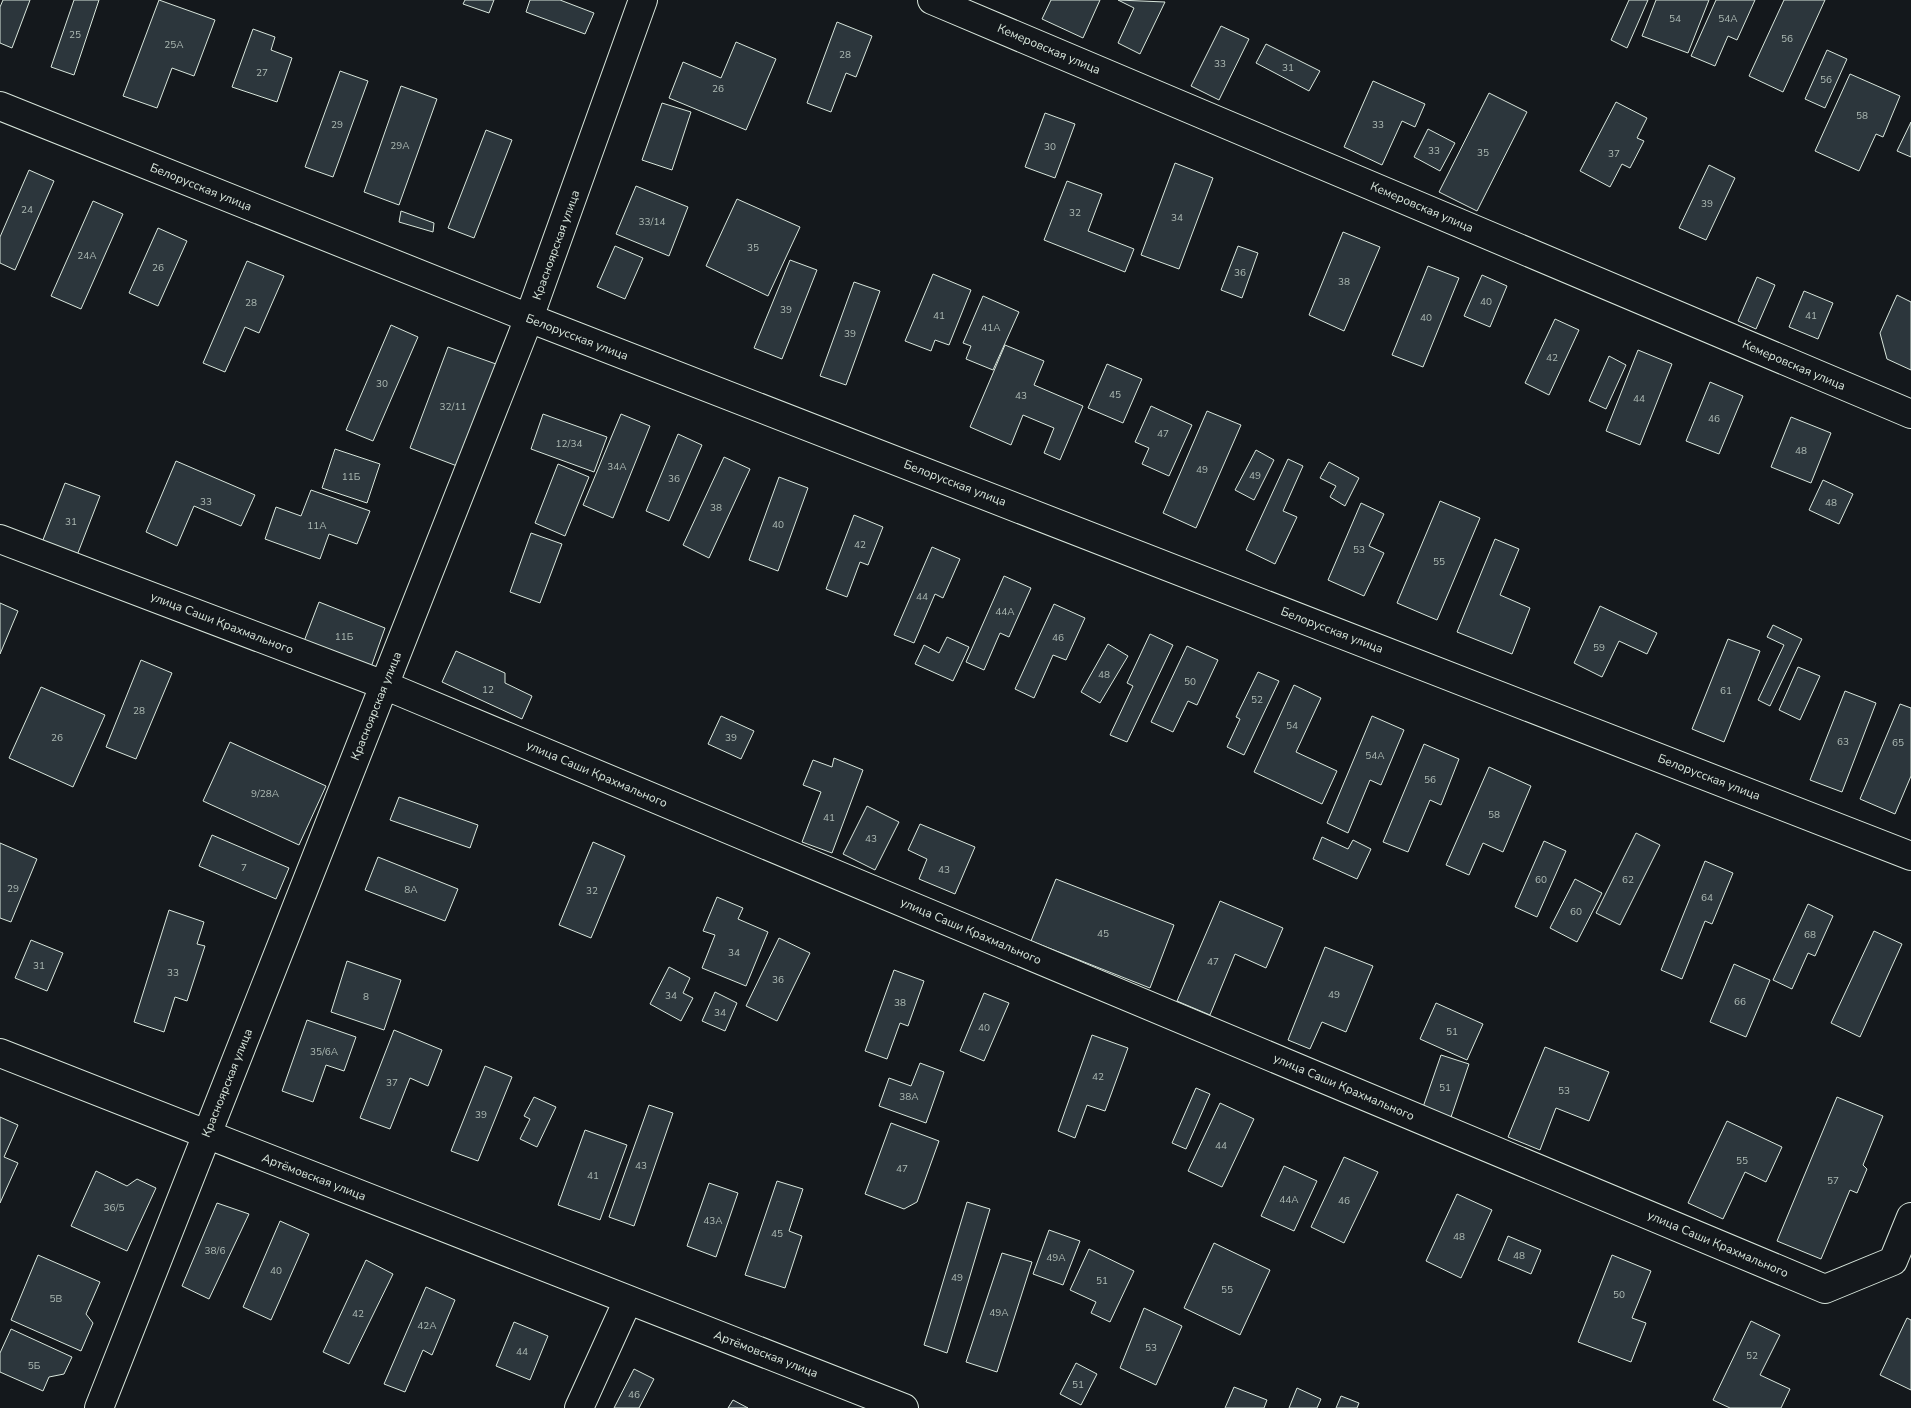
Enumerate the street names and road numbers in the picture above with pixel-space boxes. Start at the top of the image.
street label: Кемеровская улица [995,20,1103,78]
street label: Белорусская улица [148,159,254,215]
street label: Кемеровская улица [1368,178,1476,236]
street label: Красноярская улица [529,188,583,302]
street label: Белорусская улица [523,310,631,364]
street label: Кемеровская улица [1740,336,1848,394]
street label: Белорусская улица [901,456,1009,510]
street label: улица Саши Крахмального [148,588,296,658]
street label: Белорусская улица [1278,603,1386,657]
street label: Красноярская улица [347,649,405,763]
street label: улица Саши Крахмального [524,737,670,811]
street label: Белорусская улица [1655,750,1763,804]
street label: улица Саши Крахмального [898,894,1044,968]
street label: Красноярская улица [198,1026,256,1140]
street label: улица Саши Крахмального [1271,1050,1417,1124]
street label: Артёмовская улица [260,1150,368,1204]
street label: улица Саши Крахмального [1645,1207,1791,1281]
street label: Артёмовская улица [712,1327,820,1381]

